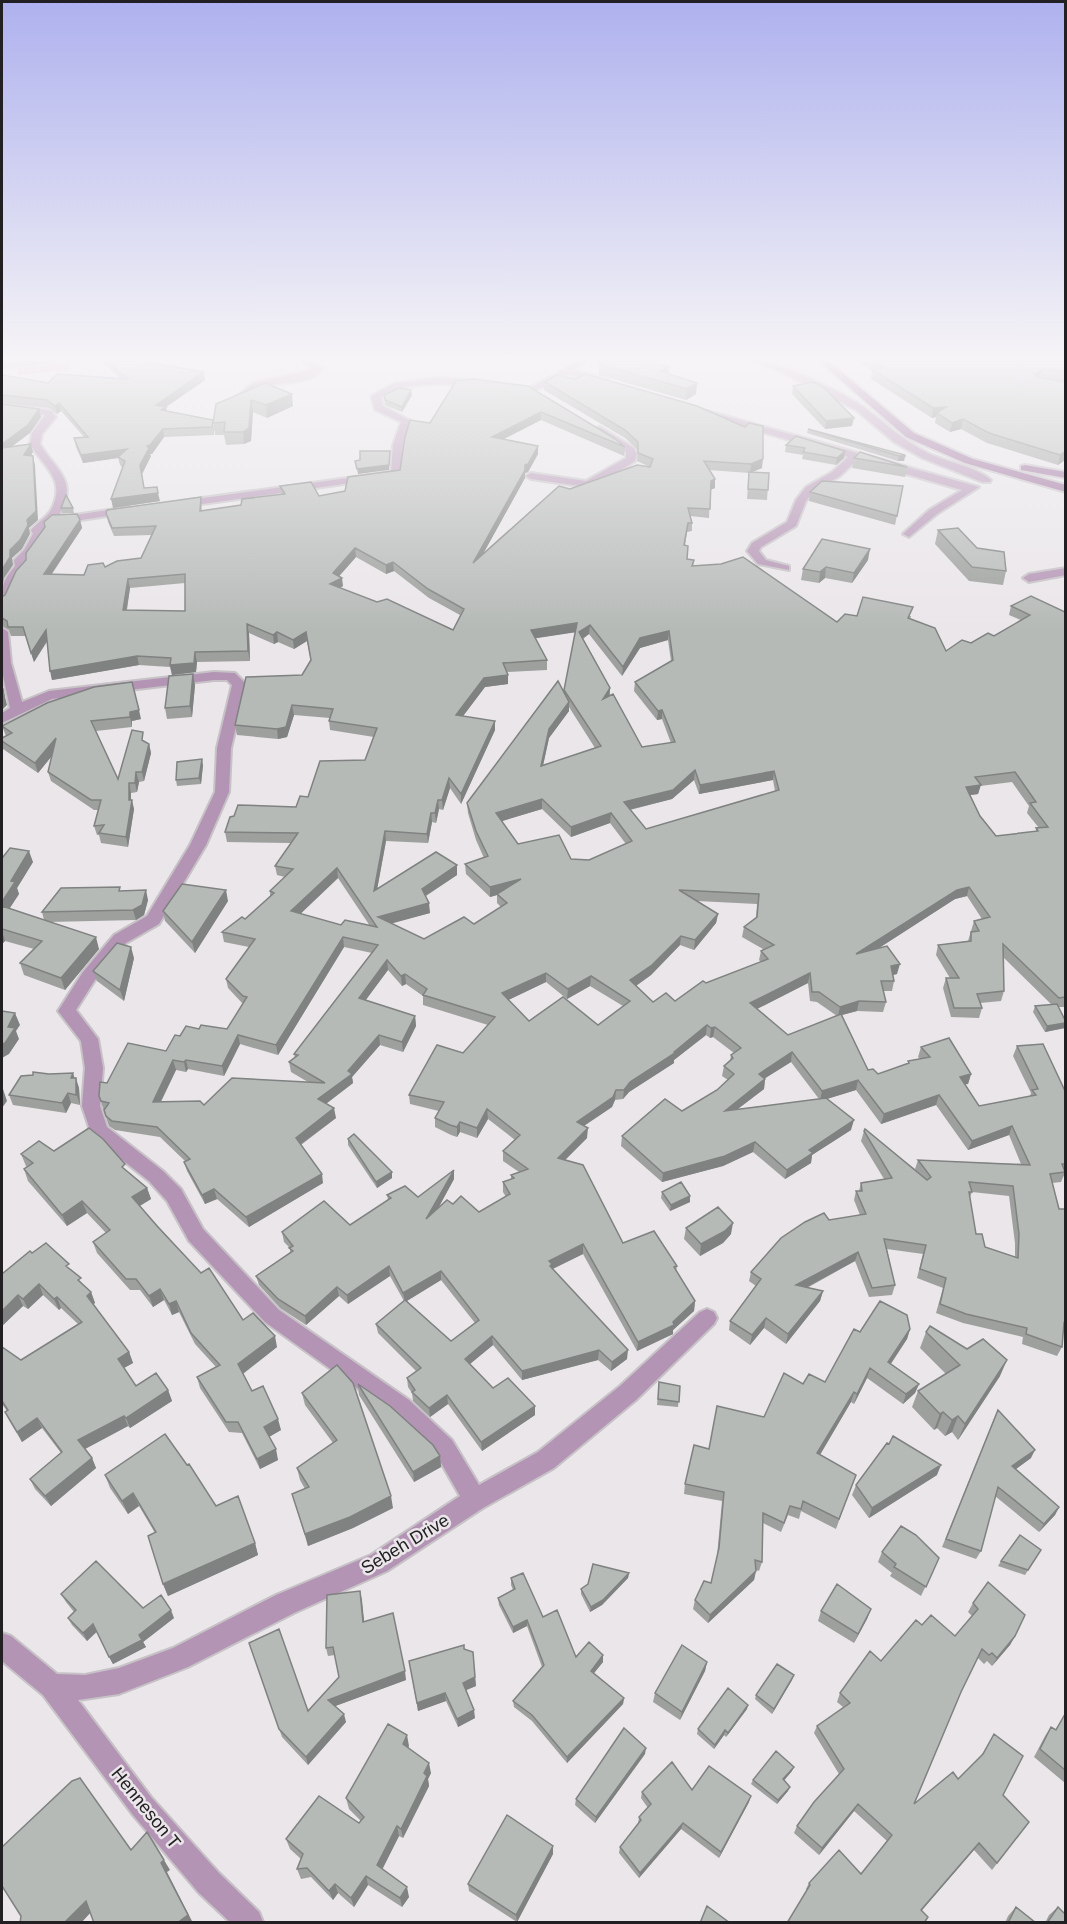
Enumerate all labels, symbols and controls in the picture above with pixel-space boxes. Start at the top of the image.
street label: Sebeh Drive [357,1510,453,1578]
street label: Henneson T [107,1764,185,1852]

